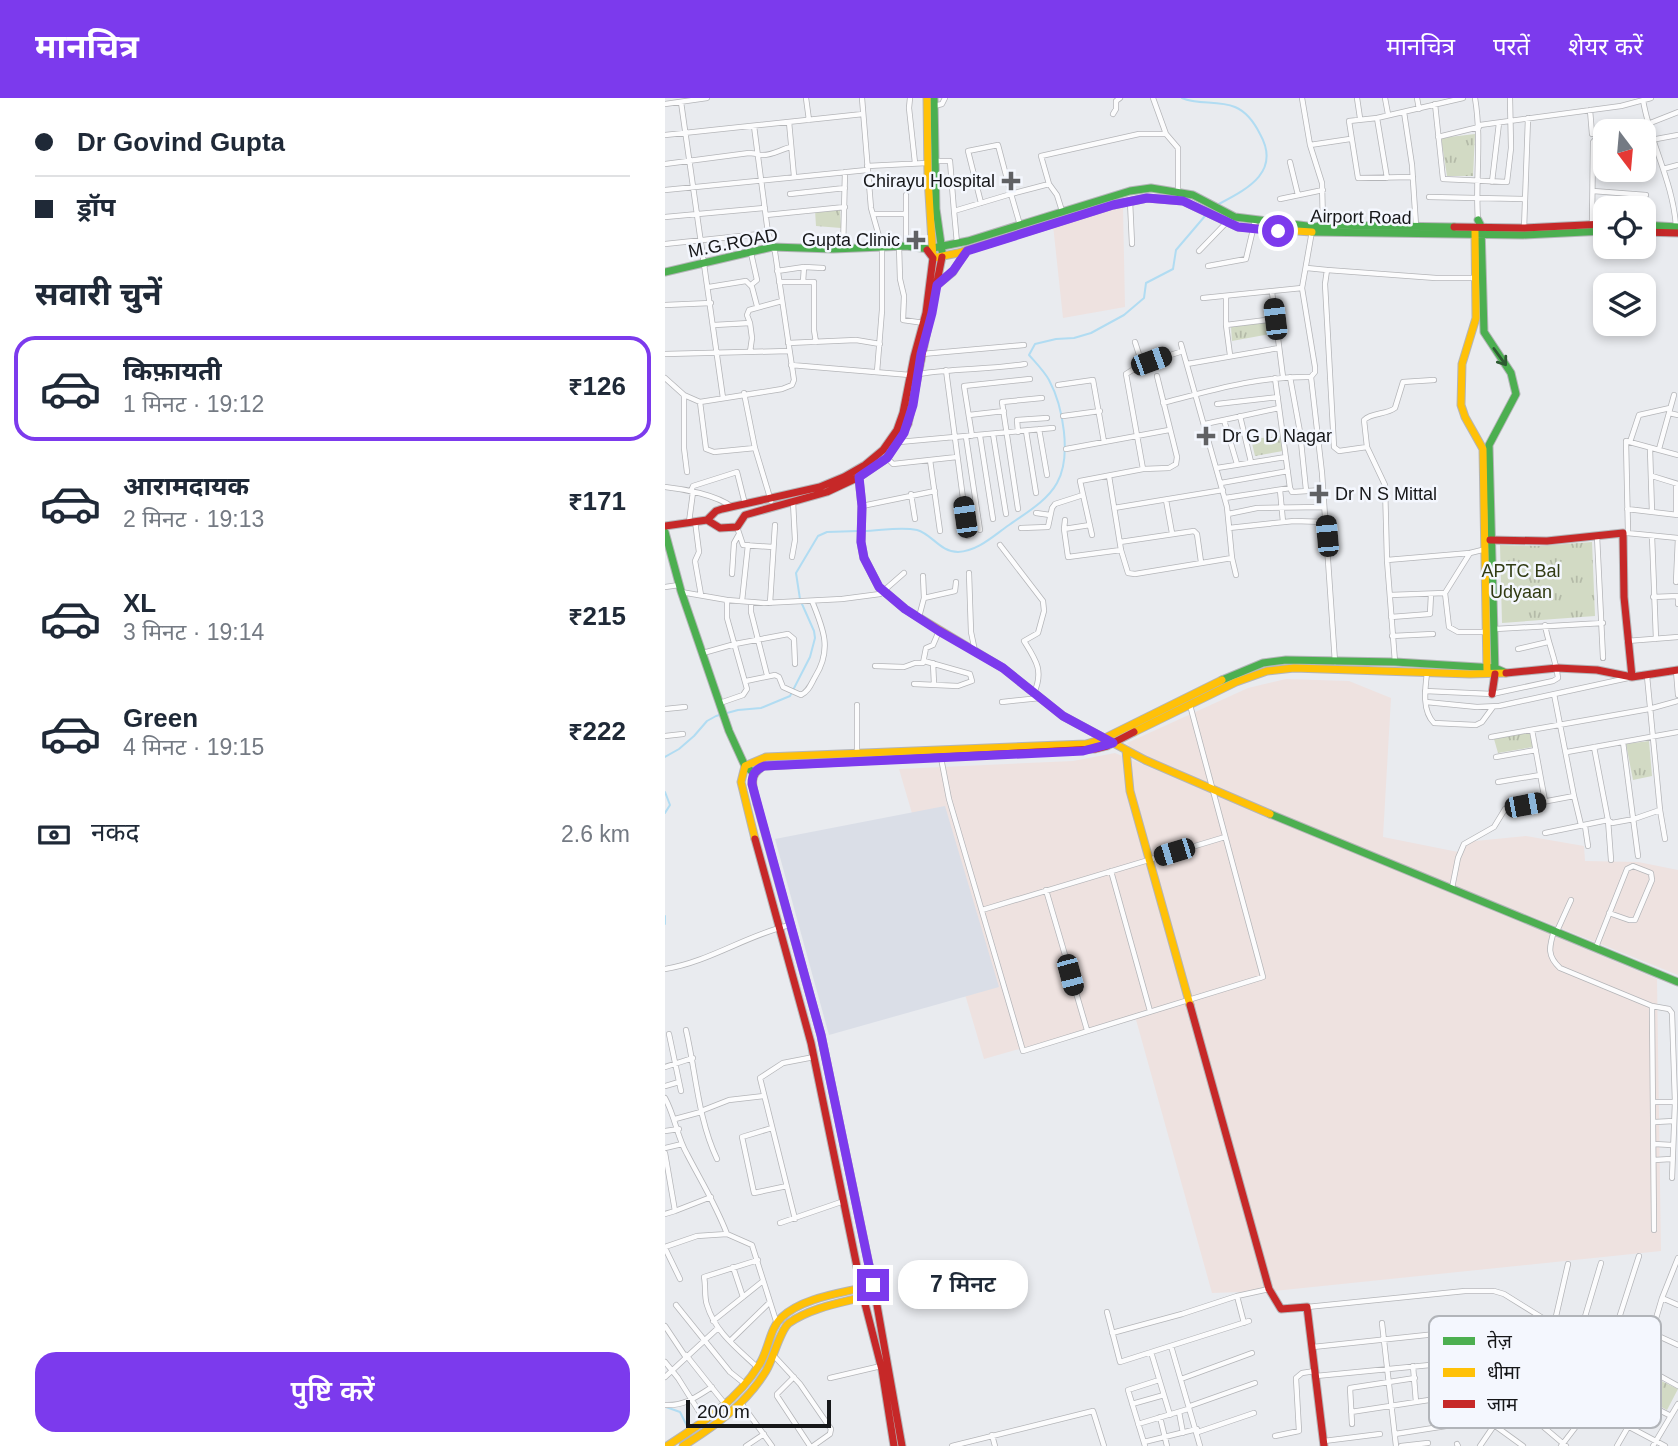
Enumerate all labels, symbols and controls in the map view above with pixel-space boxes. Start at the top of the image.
text: मानचित्र [35,28,139,65]
text: मानचित्र [1386,33,1455,60]
text: परतें [1493,33,1530,60]
text: शेयर करें [1568,33,1643,60]
north arrow [1593,119,1655,182]
map controls [1593,119,1656,336]
text: Dr Govind Gupta [77,127,285,157]
place label: Chirayu Hospital [863,171,995,191]
marker: Chirayu Hospital [1001,171,1021,191]
text: ड्रॉप [77,192,115,222]
button: locate [1593,196,1656,259]
street label: Airport Road [1310,206,1412,228]
route start [1262,215,1294,247]
street label: M.G.ROAD [686,225,780,261]
place label: Gupta Clinic [802,230,900,250]
marker: Gupta Clinic [906,230,926,250]
button: layers [1593,273,1656,336]
text: सवारी चुनें [35,276,162,312]
car [1263,297,1288,341]
car [1128,344,1175,378]
one-way arrow [1492,347,1507,366]
text: किफ़ायती [123,356,222,386]
icon: car [39,357,102,420]
text: ₹126 [568,371,626,401]
text: 1 मिनट · 19:12 [123,391,264,417]
marker: Dr G D Nagar [1196,426,1216,446]
place label: Dr G D Nagar [1222,426,1332,446]
text: आरामदायक [123,471,249,501]
icon: car [39,472,102,535]
marker: Dr N S Mittal [1309,484,1329,504]
place label: Dr N S Mittal [1335,484,1437,504]
text: ₹171 [568,486,626,516]
car [952,495,979,539]
text: 2 मिनट · 19:13 [123,506,264,532]
car [1315,514,1340,558]
park label: APTC Bal Udyaan [1481,561,1561,602]
icon: car [39,587,102,650]
text: XL [123,588,156,618]
text: ₹215 [568,601,626,631]
text: 3 मिनट · 19:14 [123,619,264,645]
icon: car [39,702,102,765]
text: Green [123,703,198,733]
text: ₹222 [568,716,626,746]
text: 4 मिनट · 19:15 [123,734,264,760]
car [1503,791,1548,819]
icon: cash [35,816,73,854]
text: नकद [91,817,139,847]
text: 2.6 km [561,821,630,847]
car [1151,836,1198,868]
car [1055,952,1086,998]
callout: 7 मिनट [897,1260,1027,1310]
route end [857,1269,889,1301]
text: 7 मिनट [930,1271,996,1297]
legend [1429,1316,1661,1428]
text: तेज़ [1487,1330,1513,1352]
button: पुष्टि करें [35,1352,630,1432]
text: धीमा [1487,1362,1521,1383]
text: जाम [1487,1394,1518,1415]
scale bar [686,1397,831,1429]
text: 200 m [697,1401,750,1422]

